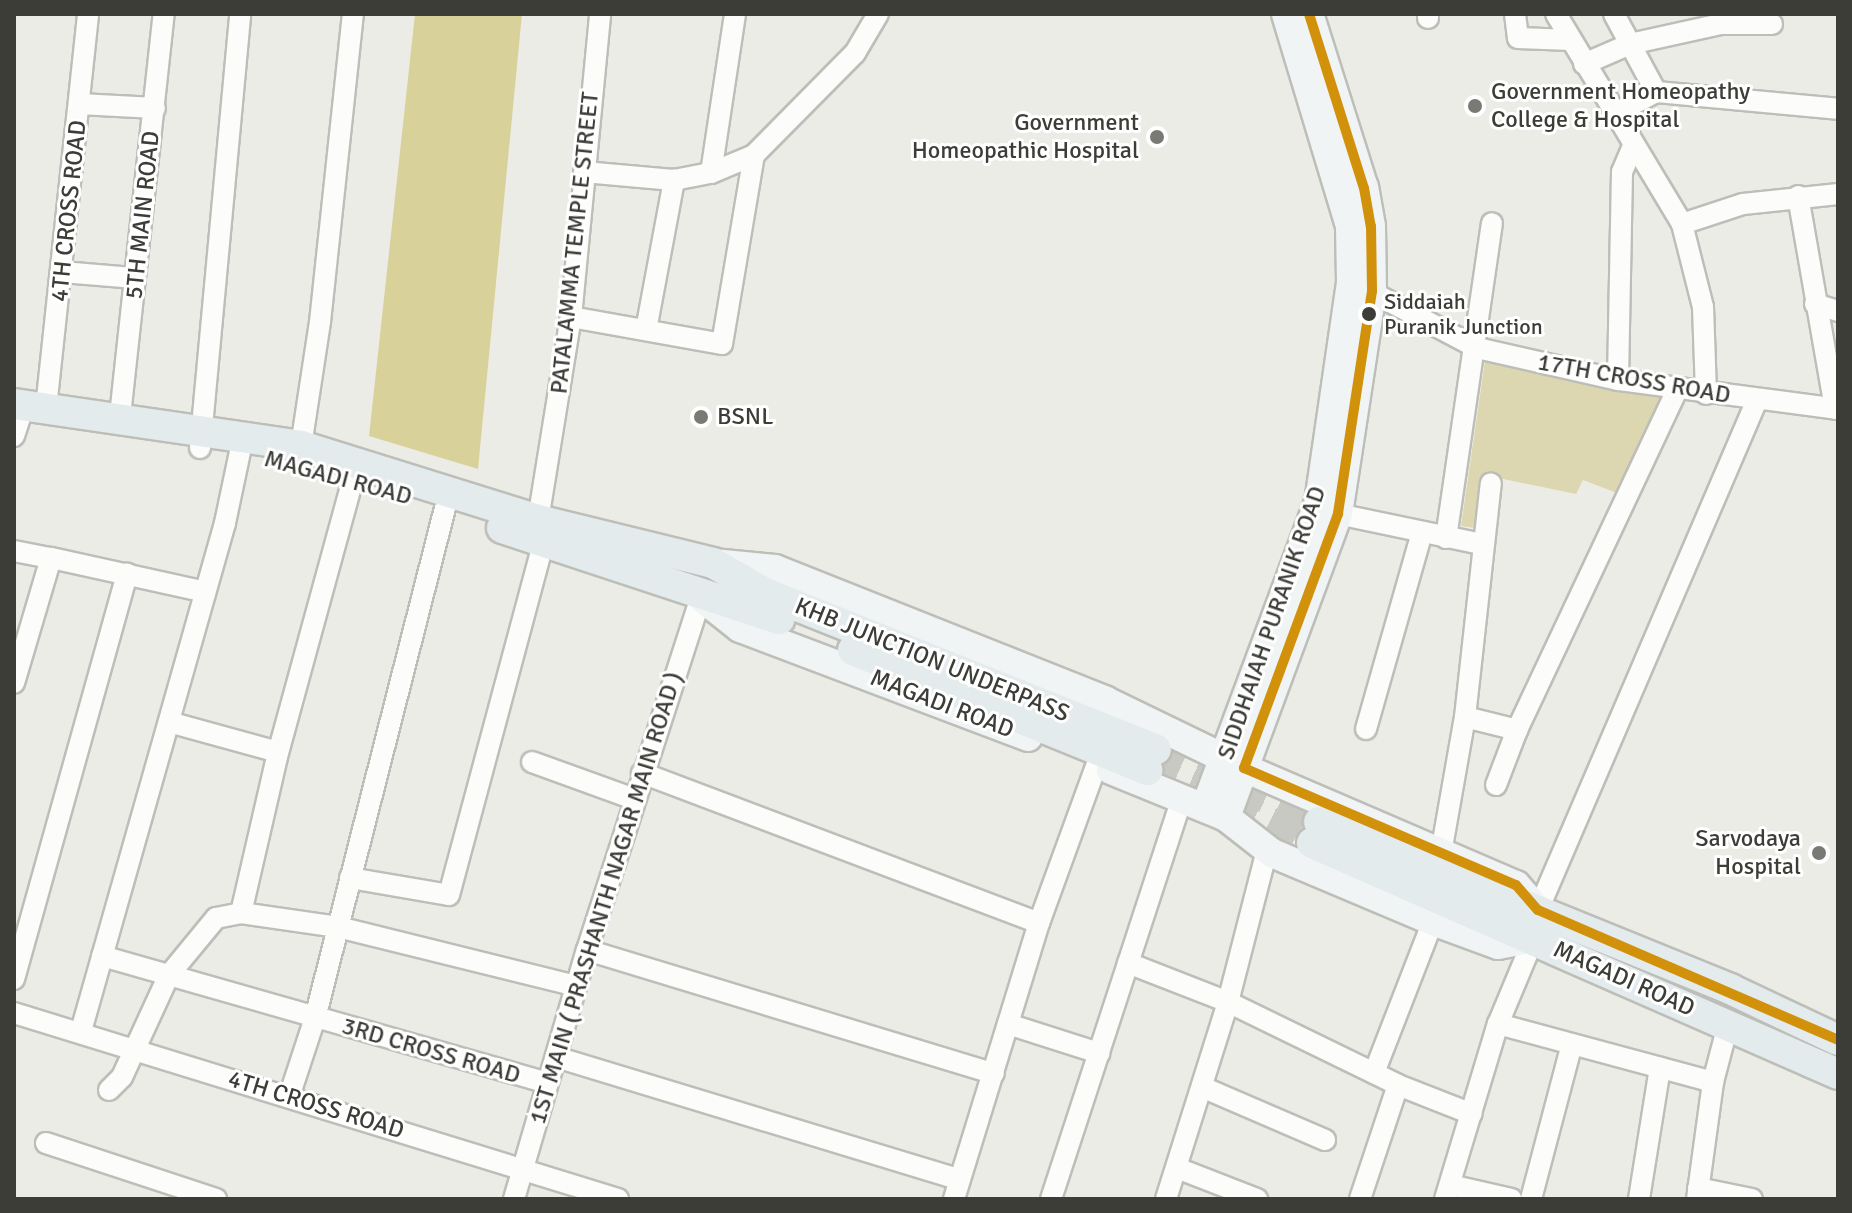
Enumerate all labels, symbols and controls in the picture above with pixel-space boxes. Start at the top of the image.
place label: Government Homeopathy College & Hospital [1491,78,1750,134]
street label: PATALAMMA TEMPLE STREET [545,91,605,395]
marker: Government Homeopathy College & Hospital [1466,97,1484,115]
place label: Government Homeopathic Hospital [912,109,1139,165]
street label: 4TH CROSS ROAD [45,119,93,303]
marker: Government Homeopathic Hospital [1146,126,1168,148]
street label: 5TH MAIN ROAD [120,130,166,300]
place label: Siddaiah Puranik Junction [1384,288,1543,340]
marker: Siddaiah Puranik Junction [1361,306,1377,322]
street label: 17TH CROSS ROAD [1535,348,1733,410]
place label: BSNL [717,403,773,431]
marker: BSNL [692,408,710,426]
street label: MAGADI ROAD [261,444,415,512]
street label: SIDDHAIAH PURANIK ROAD [1212,483,1332,763]
street label: KHB JUNCTION UNDERPASS [791,592,1073,728]
street label: MAGADI ROAD [866,663,1018,745]
street label: 1ST MAIN ( PRASHANTH NAGAR MAIN ROAD ) [523,668,689,1128]
place label: Sarvodaya Hospital [1695,825,1801,881]
marker: Sarvodaya Hospital [1808,842,1830,864]
street label: MAGADI ROAD [1549,935,1699,1023]
street label: 3RD CROSS ROAD [338,1012,524,1090]
street label: 4TH CROSS ROAD [225,1065,407,1145]

